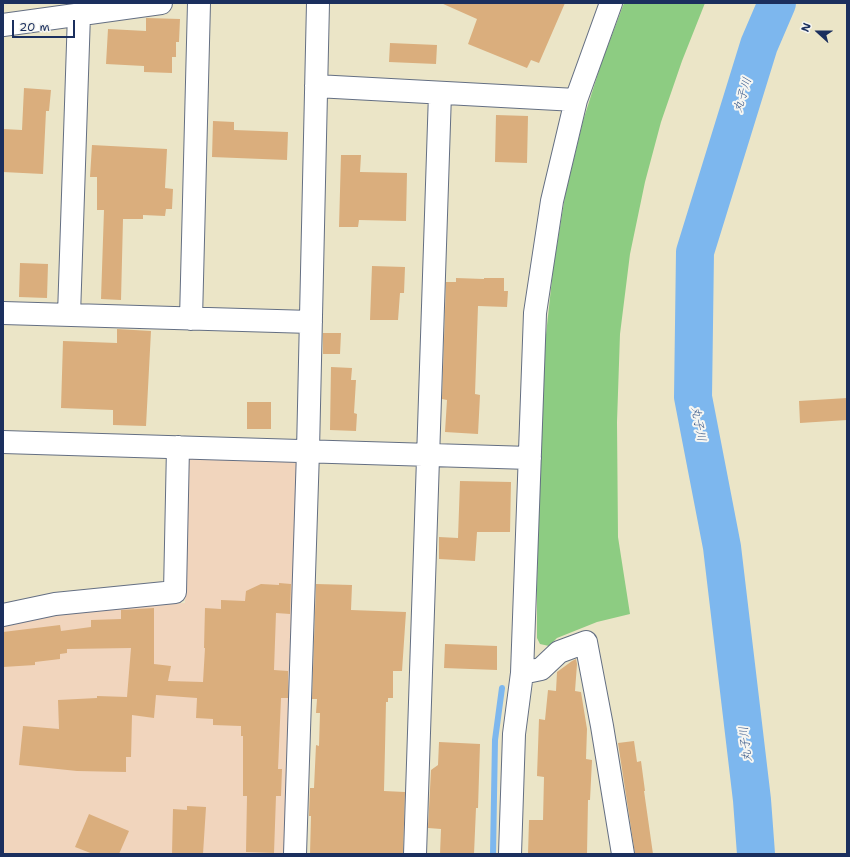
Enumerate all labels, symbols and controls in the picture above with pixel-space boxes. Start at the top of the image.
scale bar [14,12,77,38]
north arrow [798,12,838,52]
text: 20 m [19,19,50,35]
text: N [798,21,815,34]
water label: 丸子川 [731,76,755,114]
water label: 丸子川 [687,405,709,443]
water label: 丸子川 [737,725,755,763]

